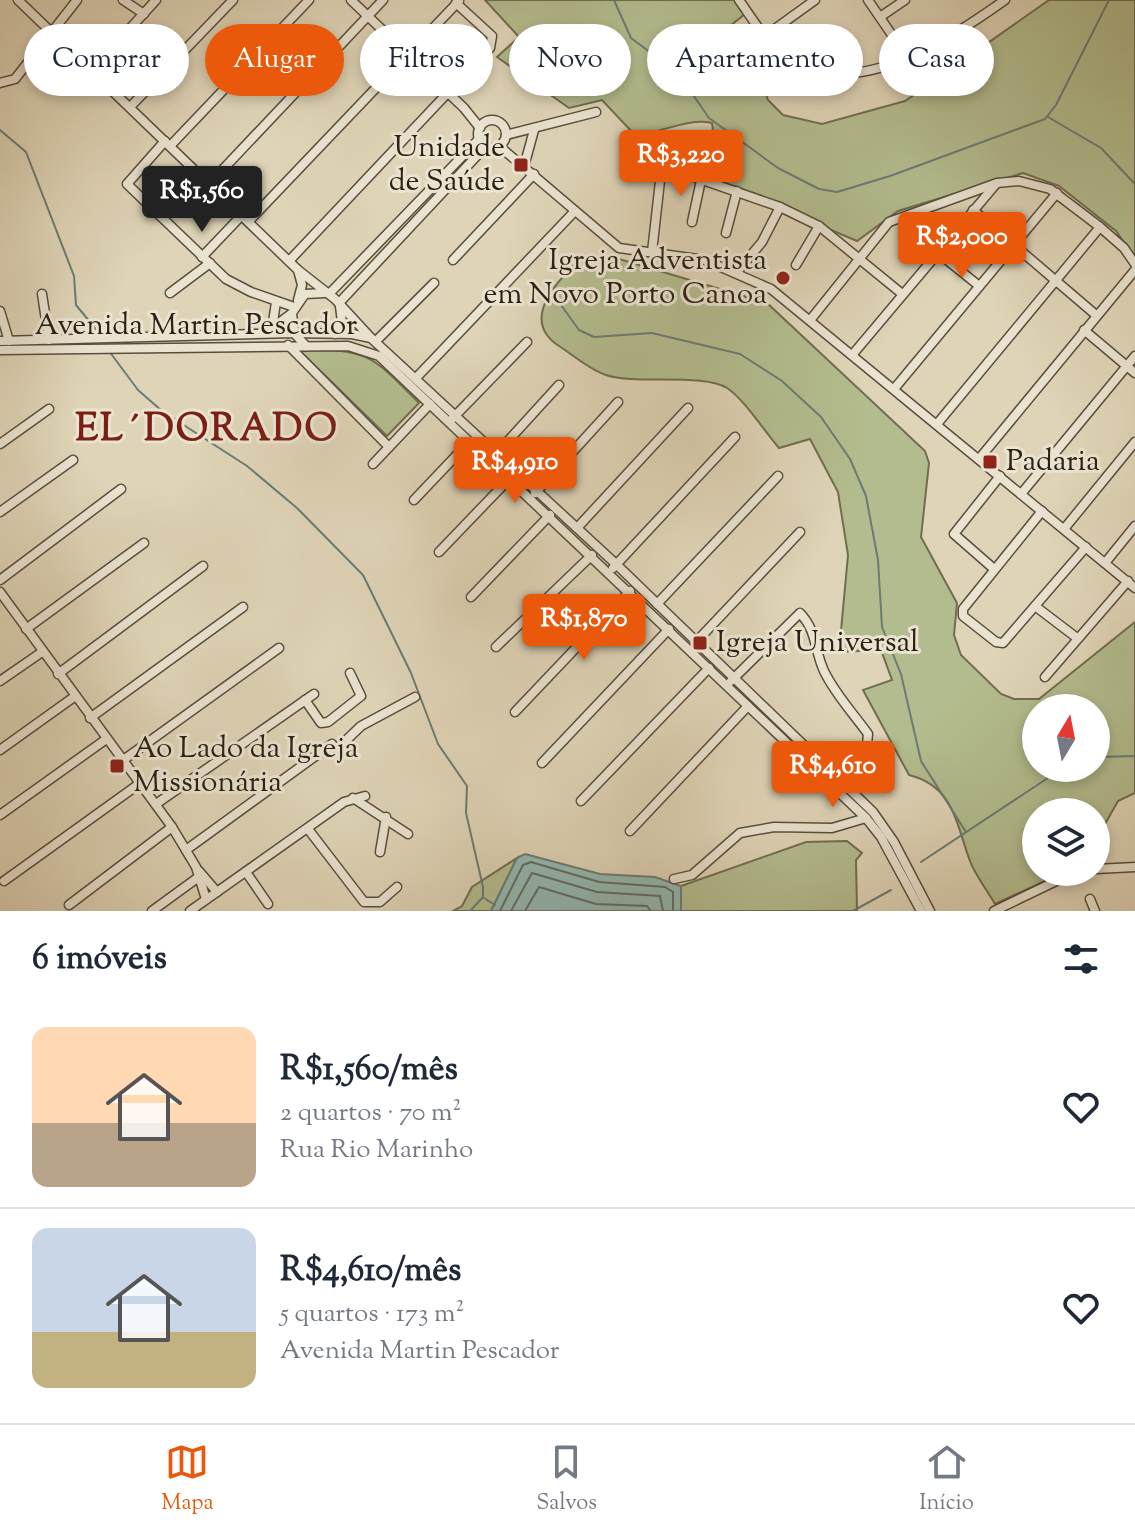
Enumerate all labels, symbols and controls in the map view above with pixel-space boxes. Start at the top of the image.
chip: Comprar [24,24,189,96]
chip: Alugar [205,24,344,96]
chip: Filtros [360,24,493,96]
chip: Novo [509,24,631,96]
chip: Apartamento [647,24,863,96]
chip: Casa [879,24,994,96]
place label: Unidade de Saúde [389,127,505,204]
pin: R$3,220 [607,130,755,198]
text: R$3,220 [637,137,725,174]
marker: Unidade de Saúde [512,156,530,174]
pin: R$1,560 [128,166,276,234]
text: R$1,560 [160,173,244,210]
pin: R$2,000 [888,212,1036,280]
text: R$2,000 [916,219,1008,256]
place label: Igreja Adventista em Novo Porto Canoa [484,240,767,317]
marker: Igreja Adventista em Novo Porto Canoa [774,269,792,287]
street label: Avenida Martin Pescador [35,305,357,348]
district label: EL´DORADO [75,404,339,458]
pin: R$4,910 [441,437,589,505]
place label: Padaria [1006,441,1100,484]
text: R$4,910 [472,444,558,481]
marker: Padaria [981,453,999,471]
pin: R$1,870 [510,594,658,662]
text: R$1,870 [540,601,628,638]
place label: Igreja Universal [716,622,919,665]
marker: Igreja Universal [691,634,709,652]
north arrow [1022,694,1110,782]
map controls [1022,694,1110,886]
place label: Ao Lado da Igreja Missionária [133,728,359,805]
pin: R$4,610 [759,741,907,809]
text: R$4,610 [790,748,876,785]
marker: Ao Lado da Igreja Missionária [108,757,126,775]
button: layers [1022,798,1110,886]
text: 6 imóveis [32,935,167,984]
icon: filters [1059,937,1103,981]
text: R$1,560/mês [280,1046,458,1095]
icon: home [96,1059,192,1155]
icon: heart [1059,1085,1103,1129]
text: 2 quartos · 70 m² [280,1095,461,1132]
text: Rua Rio Marinho [280,1132,473,1169]
text: R$4,610/mês [280,1247,461,1296]
icon: home [96,1260,192,1356]
icon: heart [1059,1286,1103,1330]
text: 5 quartos · 173 m² [280,1296,464,1333]
text: Avenida Martin Pescador [280,1333,560,1370]
tab: Mapa [161,1440,214,1520]
tab: Salvos [536,1440,597,1520]
tab: Início [919,1440,974,1520]

